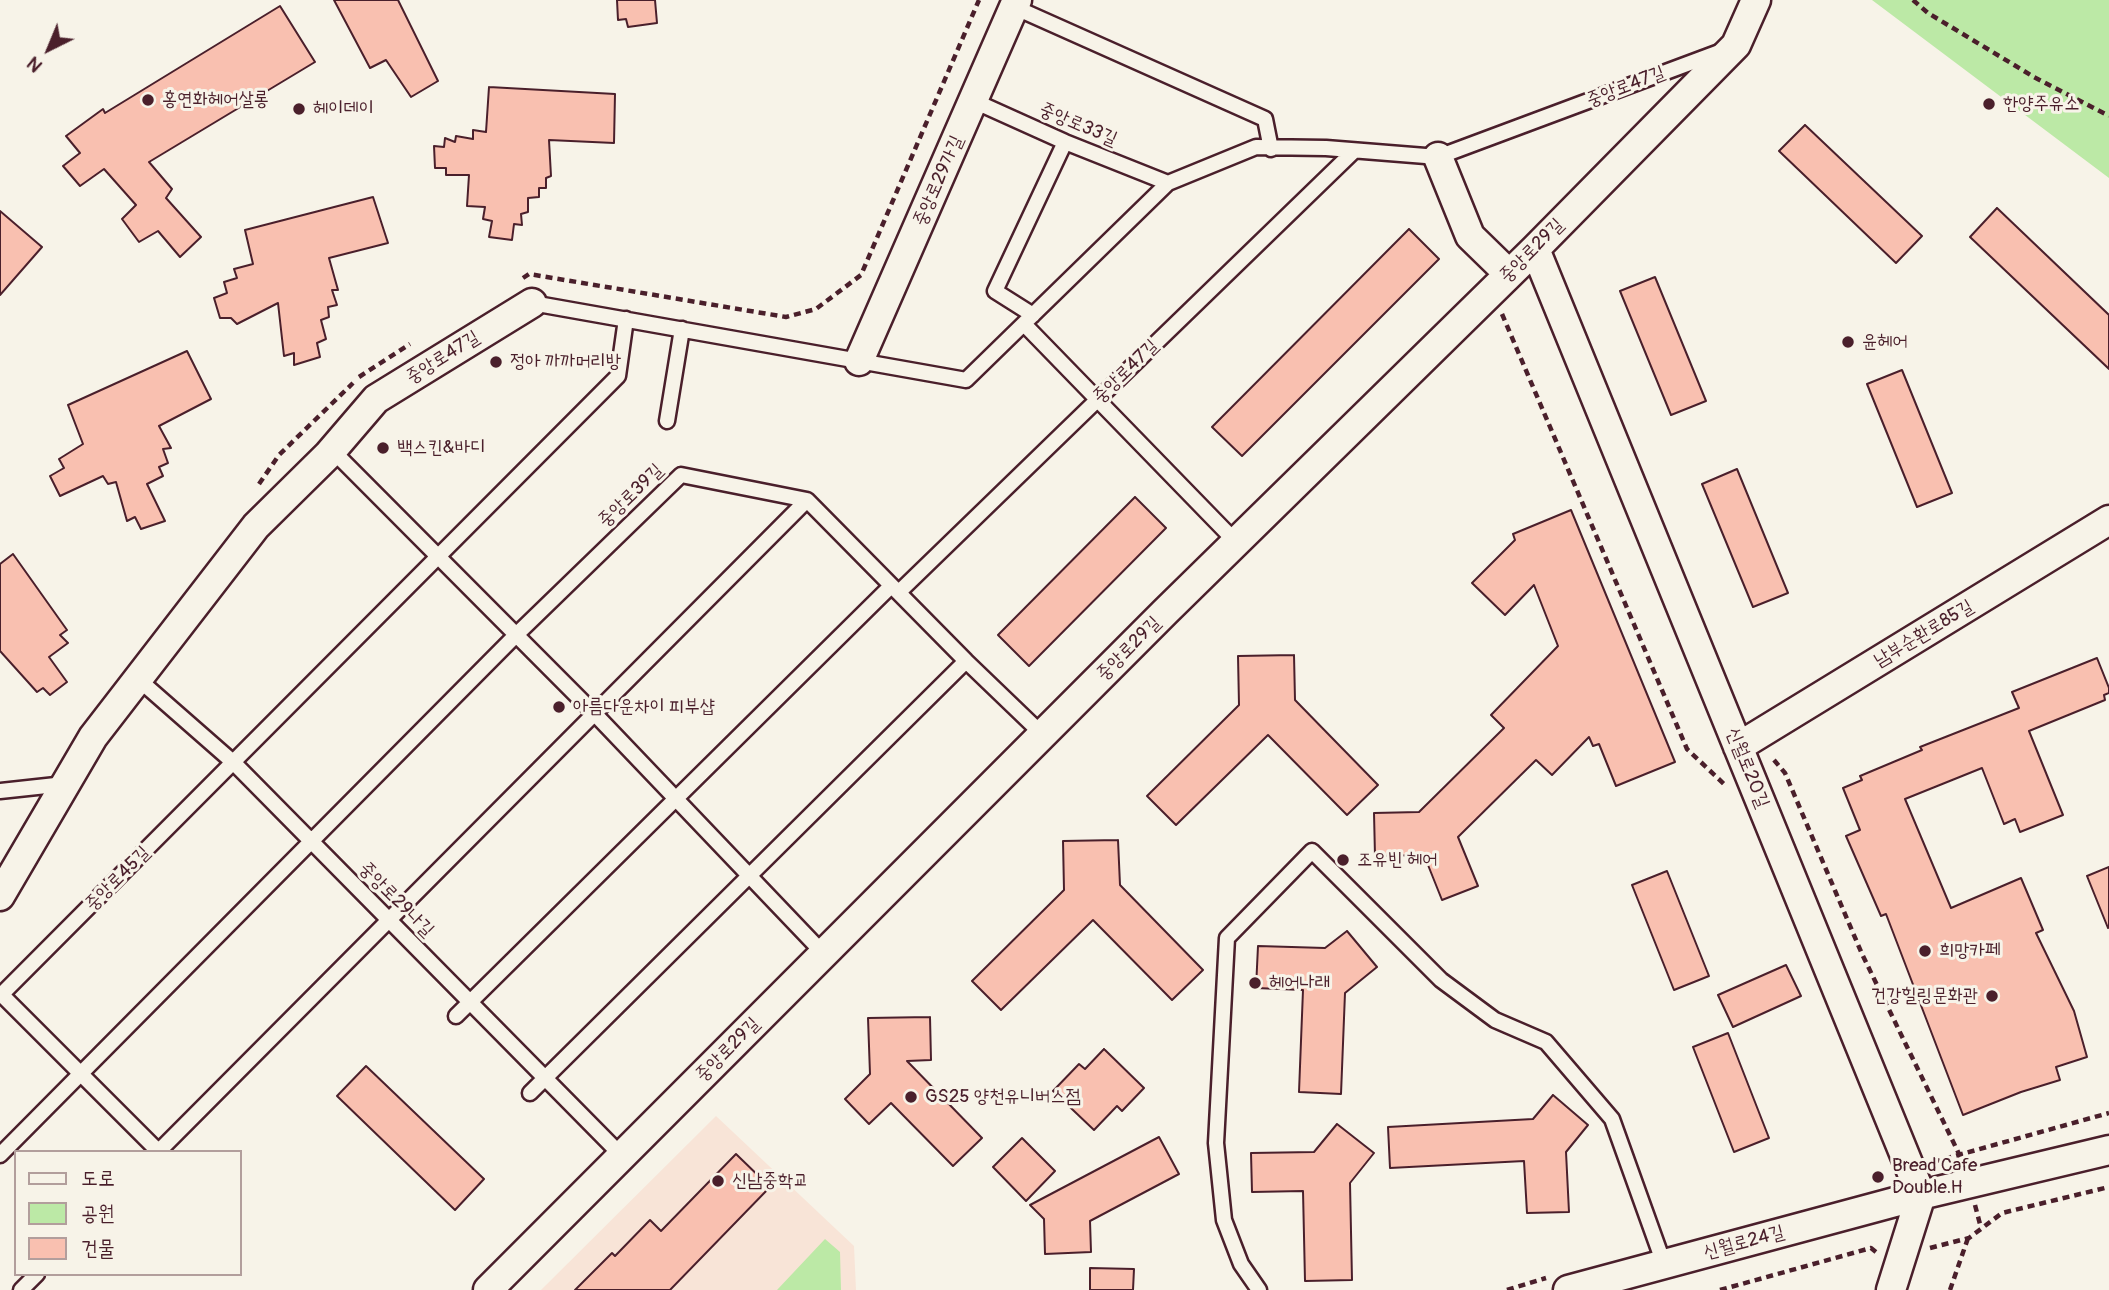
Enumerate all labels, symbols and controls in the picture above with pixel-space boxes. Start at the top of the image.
north arrow [14,14,84,84]
text: N [22,51,48,78]
street label: 중앙로47길 [1584,62,1668,112]
place label: 홍연화헤어살롱 [162,89,269,111]
marker: 홍연화헤어살롱 [140,92,156,108]
place label: 한양주유소 [2003,93,2079,115]
marker: 한양주유소 [1981,96,1997,112]
place label: 헤이데이 [313,98,374,120]
street label: 중앙로33길 [1036,98,1120,152]
marker: 헤이데이 [291,101,307,117]
street label: 중앙로29가길 [909,132,969,230]
street label: 중앙로29길 [1495,214,1569,288]
street label: 중앙로47길 [402,327,484,389]
place label: 윤헤어 [1862,331,1908,353]
marker: 윤헤어 [1840,334,1856,350]
street label: 중앙로47길 [1089,335,1163,409]
place label: 정아 까까머리방 [510,351,621,373]
marker: 정아 까까머리방 [488,354,504,370]
place label: 백스킨&바디 [397,437,485,459]
marker: 백스킨&바디 [375,440,391,456]
street label: 중앙로39길 [594,459,668,533]
street label: 남부순환로85길 [1870,595,1978,673]
street label: 중앙로29길 [1092,612,1166,686]
place label: 아름다운차이 피부샵 [573,696,715,718]
marker: 아름다운차이 피부샵 [551,699,567,715]
street label: 신월로20길 [1721,724,1773,812]
street label: 중앙로45길 [81,842,155,916]
place label: 조유빈 헤어 [1357,849,1438,871]
marker: 조유빈 헤어 [1335,852,1351,868]
street label: 중앙로29나길 [354,858,438,942]
place label: 희망카페 [1939,940,2000,962]
marker: 희망카페 [1917,943,1933,959]
place label: 헤어나래 [1269,972,1330,994]
marker: 헤어나래 [1247,975,1263,991]
place label: 건강힐링문화관 [1871,985,1978,1007]
marker: 건강힐링문화관 [1984,988,2000,1004]
street label: 중앙로29길 [691,1013,765,1087]
place label: GS25 양천유니버스점 [925,1086,1081,1108]
marker: GS25 양천유니버스점 [903,1089,919,1105]
legend [14,1150,242,1276]
place label: Bread Cafe Double.H [1892,1155,1977,1199]
text: 도로 [81,1165,115,1192]
marker: Bread Cafe Double.H [1870,1169,1886,1185]
place label: 신남중학교 [732,1170,808,1192]
marker: 신남중학교 [710,1173,726,1189]
text: 공원 [81,1200,115,1227]
street label: 신월로24길 [1701,1221,1787,1265]
text: 건물 [81,1235,115,1262]

